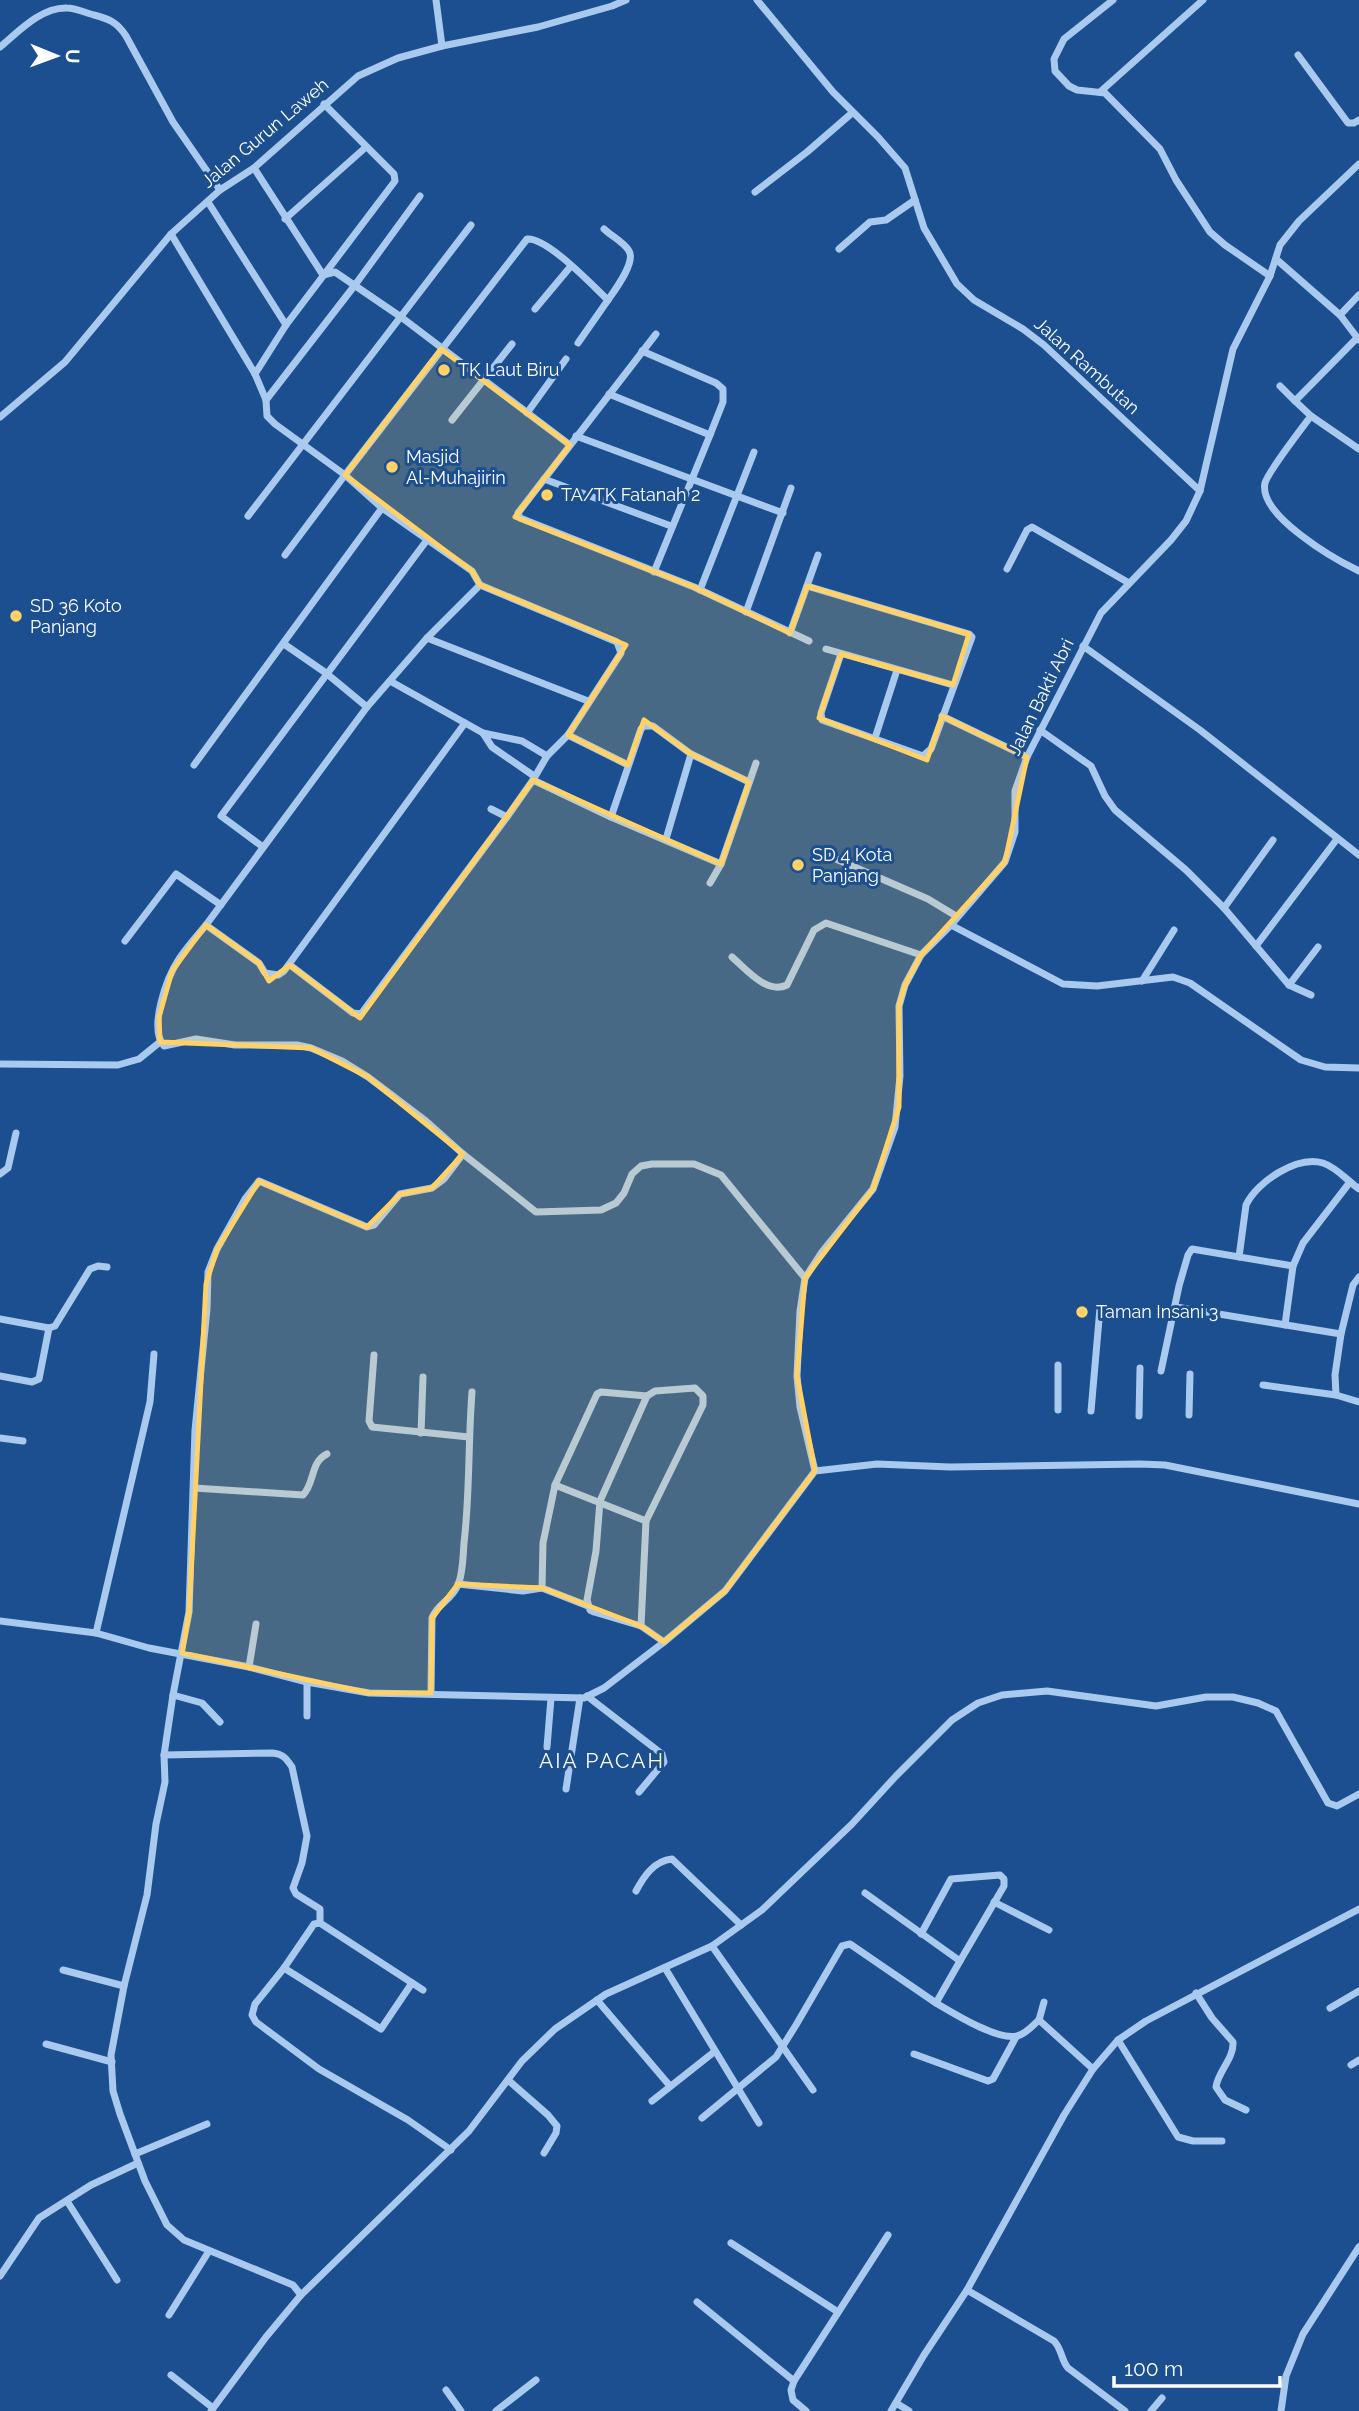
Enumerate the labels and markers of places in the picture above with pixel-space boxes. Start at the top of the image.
place label: TK Laut Biru [458,359,559,380]
marker: TK Laut Biru [436,362,452,378]
place label: Masjid Al-Muhajirin [406,446,506,488]
marker: Masjid Al-Muhajirin [384,459,400,475]
place label: TA/TK Fatanah 2 [561,484,701,505]
marker: TA/TK Fatanah 2 [539,487,555,503]
place label: SD 36 Koto Panjang [30,595,122,637]
marker: SD 36 Koto Panjang [8,608,24,624]
place label: SD 4 Kota Panjang [812,844,892,886]
marker: SD 4 Kota Panjang [790,857,806,873]
place label: Taman Insani 3 [1096,1301,1218,1322]
marker: Taman Insani 3 [1074,1304,1090,1320]

